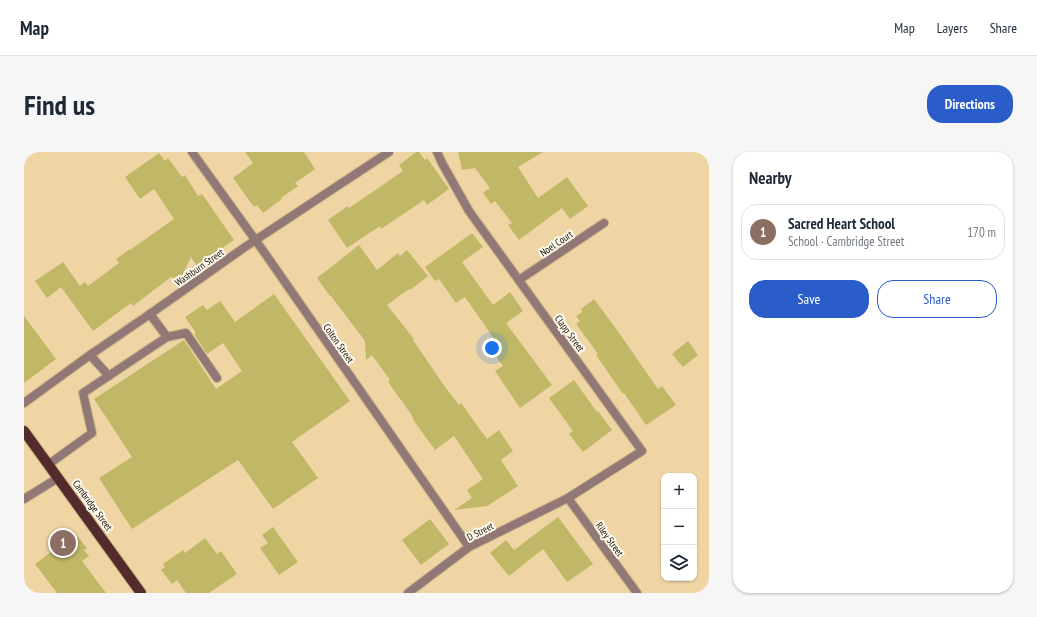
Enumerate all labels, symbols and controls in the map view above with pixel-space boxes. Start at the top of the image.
text: Map [20,16,49,40]
text: Map [894,19,915,37]
text: Layers [937,19,968,37]
text: Share [990,19,1017,37]
button: Directions [927,85,1013,123]
text: Find us [24,86,95,123]
text: Nearby [749,167,792,189]
text: Sacred Heart School [788,214,895,233]
text: 1 [760,224,766,241]
text: 170 m [967,224,996,241]
street label: Noel Court [537,228,575,259]
text: School · Cambridge Street [788,233,904,250]
street label: Washburn Street [172,246,226,289]
button: Save [749,280,869,318]
button: Share [877,280,997,318]
street label: Clapp Street [552,312,587,354]
street label: Colton Street [320,321,357,366]
your location [482,338,502,358]
map controls [661,473,697,581]
button: + [661,473,697,509]
street label: Cambridge Street [70,477,116,534]
button: − [661,509,697,545]
street label: D Street [465,519,496,544]
street label: Riley Street [593,519,627,559]
pin: 1 [50,528,76,558]
button: layers [661,545,697,581]

